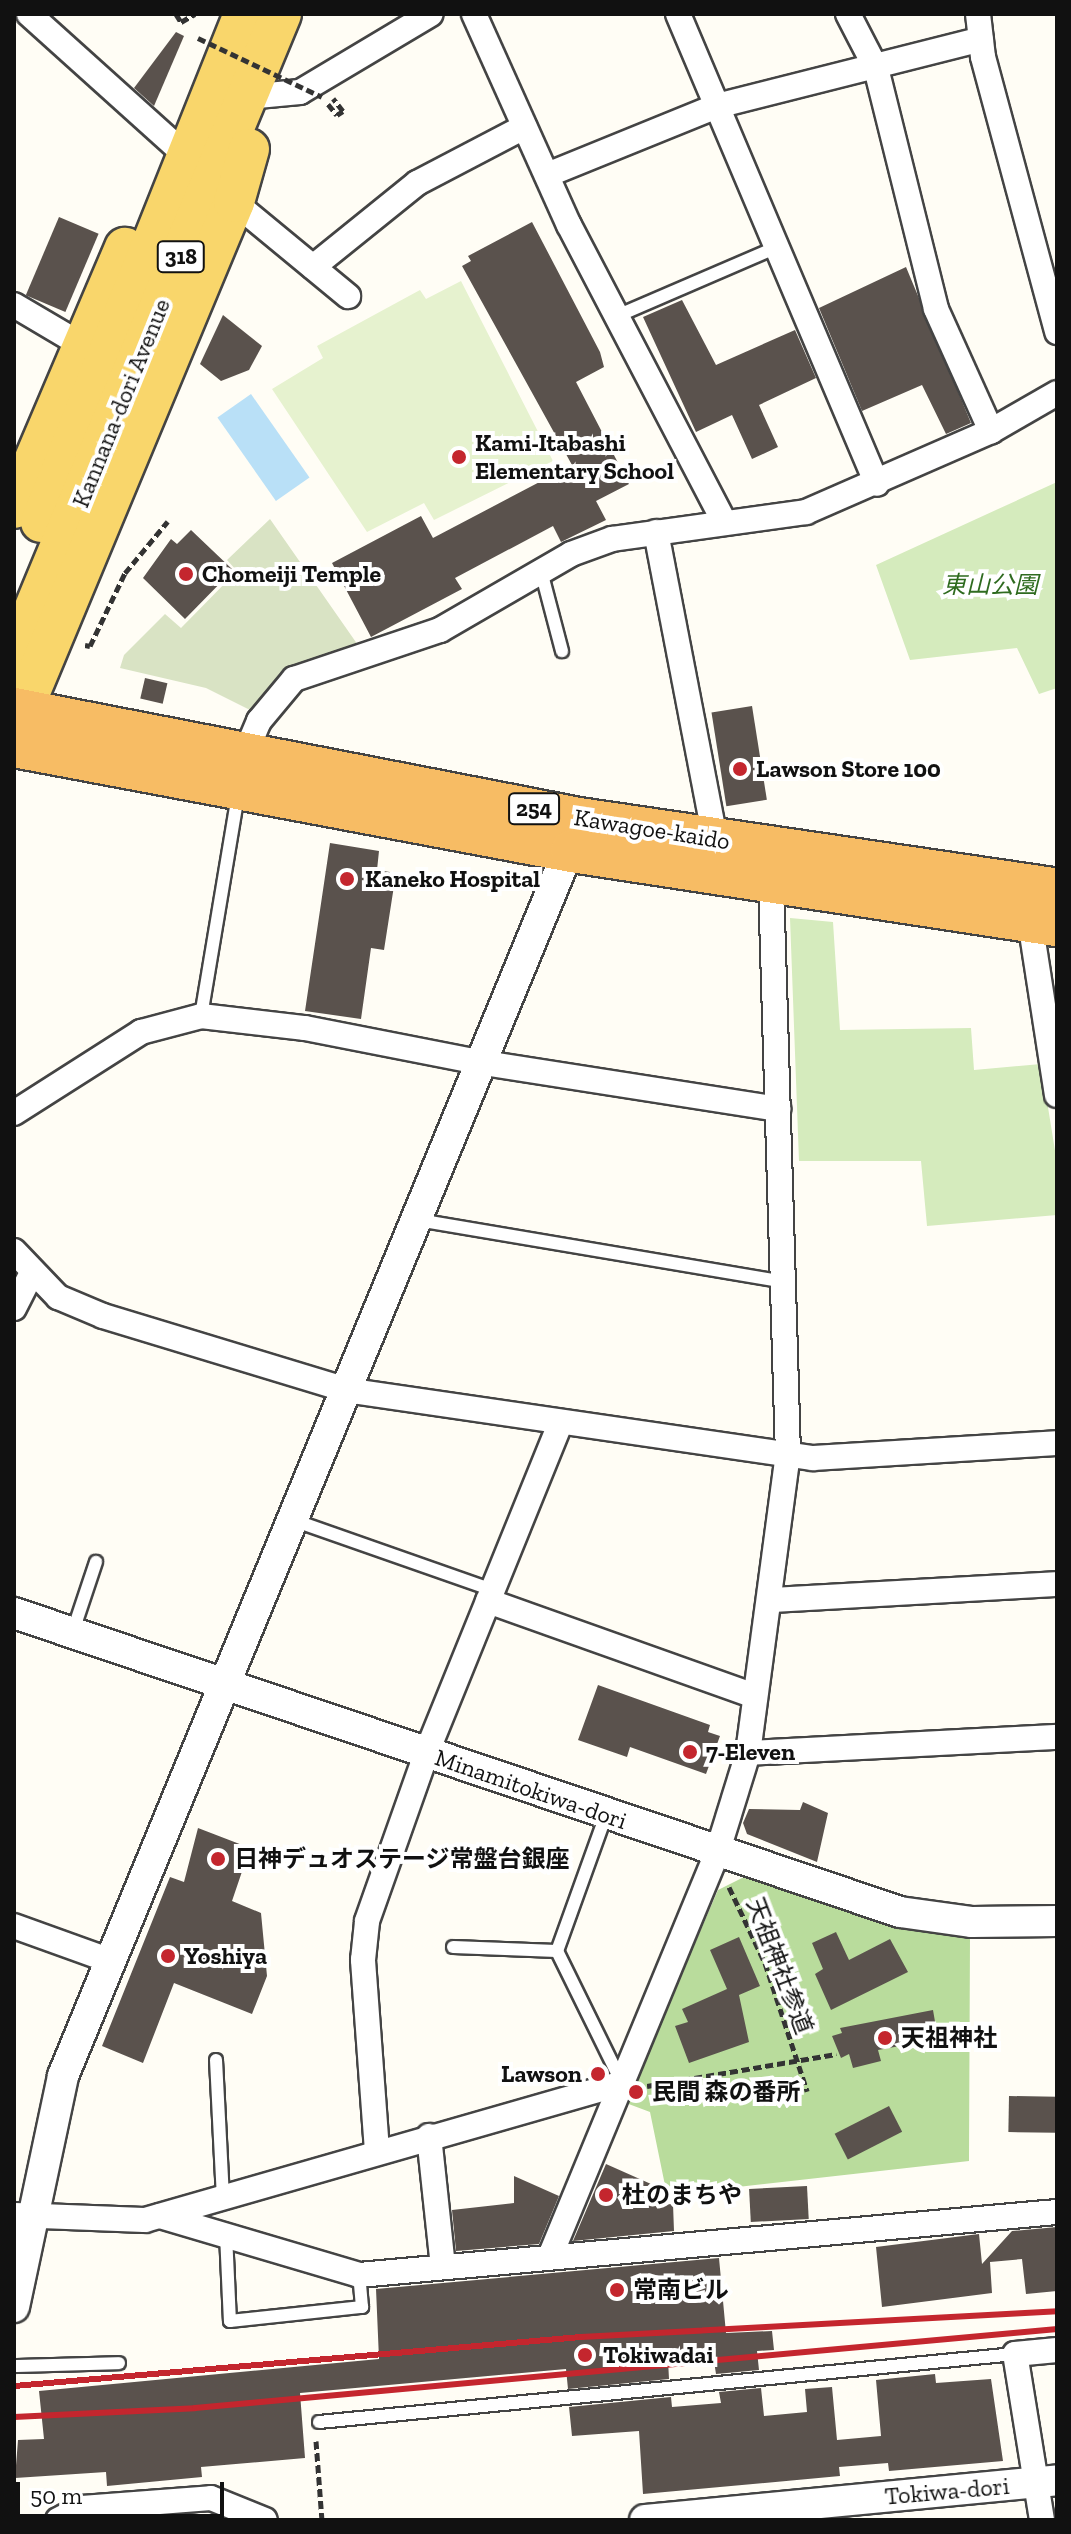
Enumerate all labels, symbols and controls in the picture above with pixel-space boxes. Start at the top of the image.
road number: 318 [155,239,207,275]
street label: Kannana-dori Avenue [66,294,176,512]
place label: Kami-Itabashi Elementary School [475,429,675,485]
marker: Kami-Itabashi Elementary School [450,448,468,466]
place label: Chomeiji Temple [202,560,381,588]
marker: Chomeiji Temple [177,565,195,583]
park label: 東山公園 [942,571,1038,599]
place label: Lawson Store 100 [756,755,941,783]
marker: Lawson Store 100 [731,760,749,778]
road number: 254 [508,791,560,827]
street label: Kawagoe-kaido [572,802,732,856]
place label: Kaneko Hospital [365,865,540,893]
marker: Kaneko Hospital [336,868,358,890]
place label: 7-Eleven [706,1738,795,1766]
street label: Minamitokiwa-dori [431,1743,631,1835]
marker: 7-Eleven [681,1743,699,1761]
place label: 日神デュオステージ常盤台銀座 [234,1845,570,1873]
marker: 日神デュオステージ常盤台銀座 [209,1850,227,1868]
street label: 天祖神社参道 [741,1894,819,2038]
place label: Yoshiya [184,1942,267,1970]
marker: Yoshiya [159,1947,177,1965]
place label: 天祖神社 [901,2024,997,2052]
marker: 天祖神社 [876,2029,894,2047]
place label: Lawson [501,2060,582,2088]
marker: Lawson [589,2065,607,2083]
place label: 民間 森の番所 [652,2078,800,2106]
marker: 民間 森の番所 [627,2083,645,2101]
place label: 杜のまちや [622,2181,742,2209]
marker: 杜のまちや [597,2186,615,2204]
place label: 常南ビル [633,2276,729,2304]
marker: 常南ビル [608,2281,626,2299]
place label: Tokiwadai [603,2341,714,2369]
marker: Tokiwadai [574,2344,596,2366]
scale bar [20,2466,228,2516]
street label: Tokiwa-dori [884,2471,1010,2511]
text: 50 m [30,2481,82,2510]

